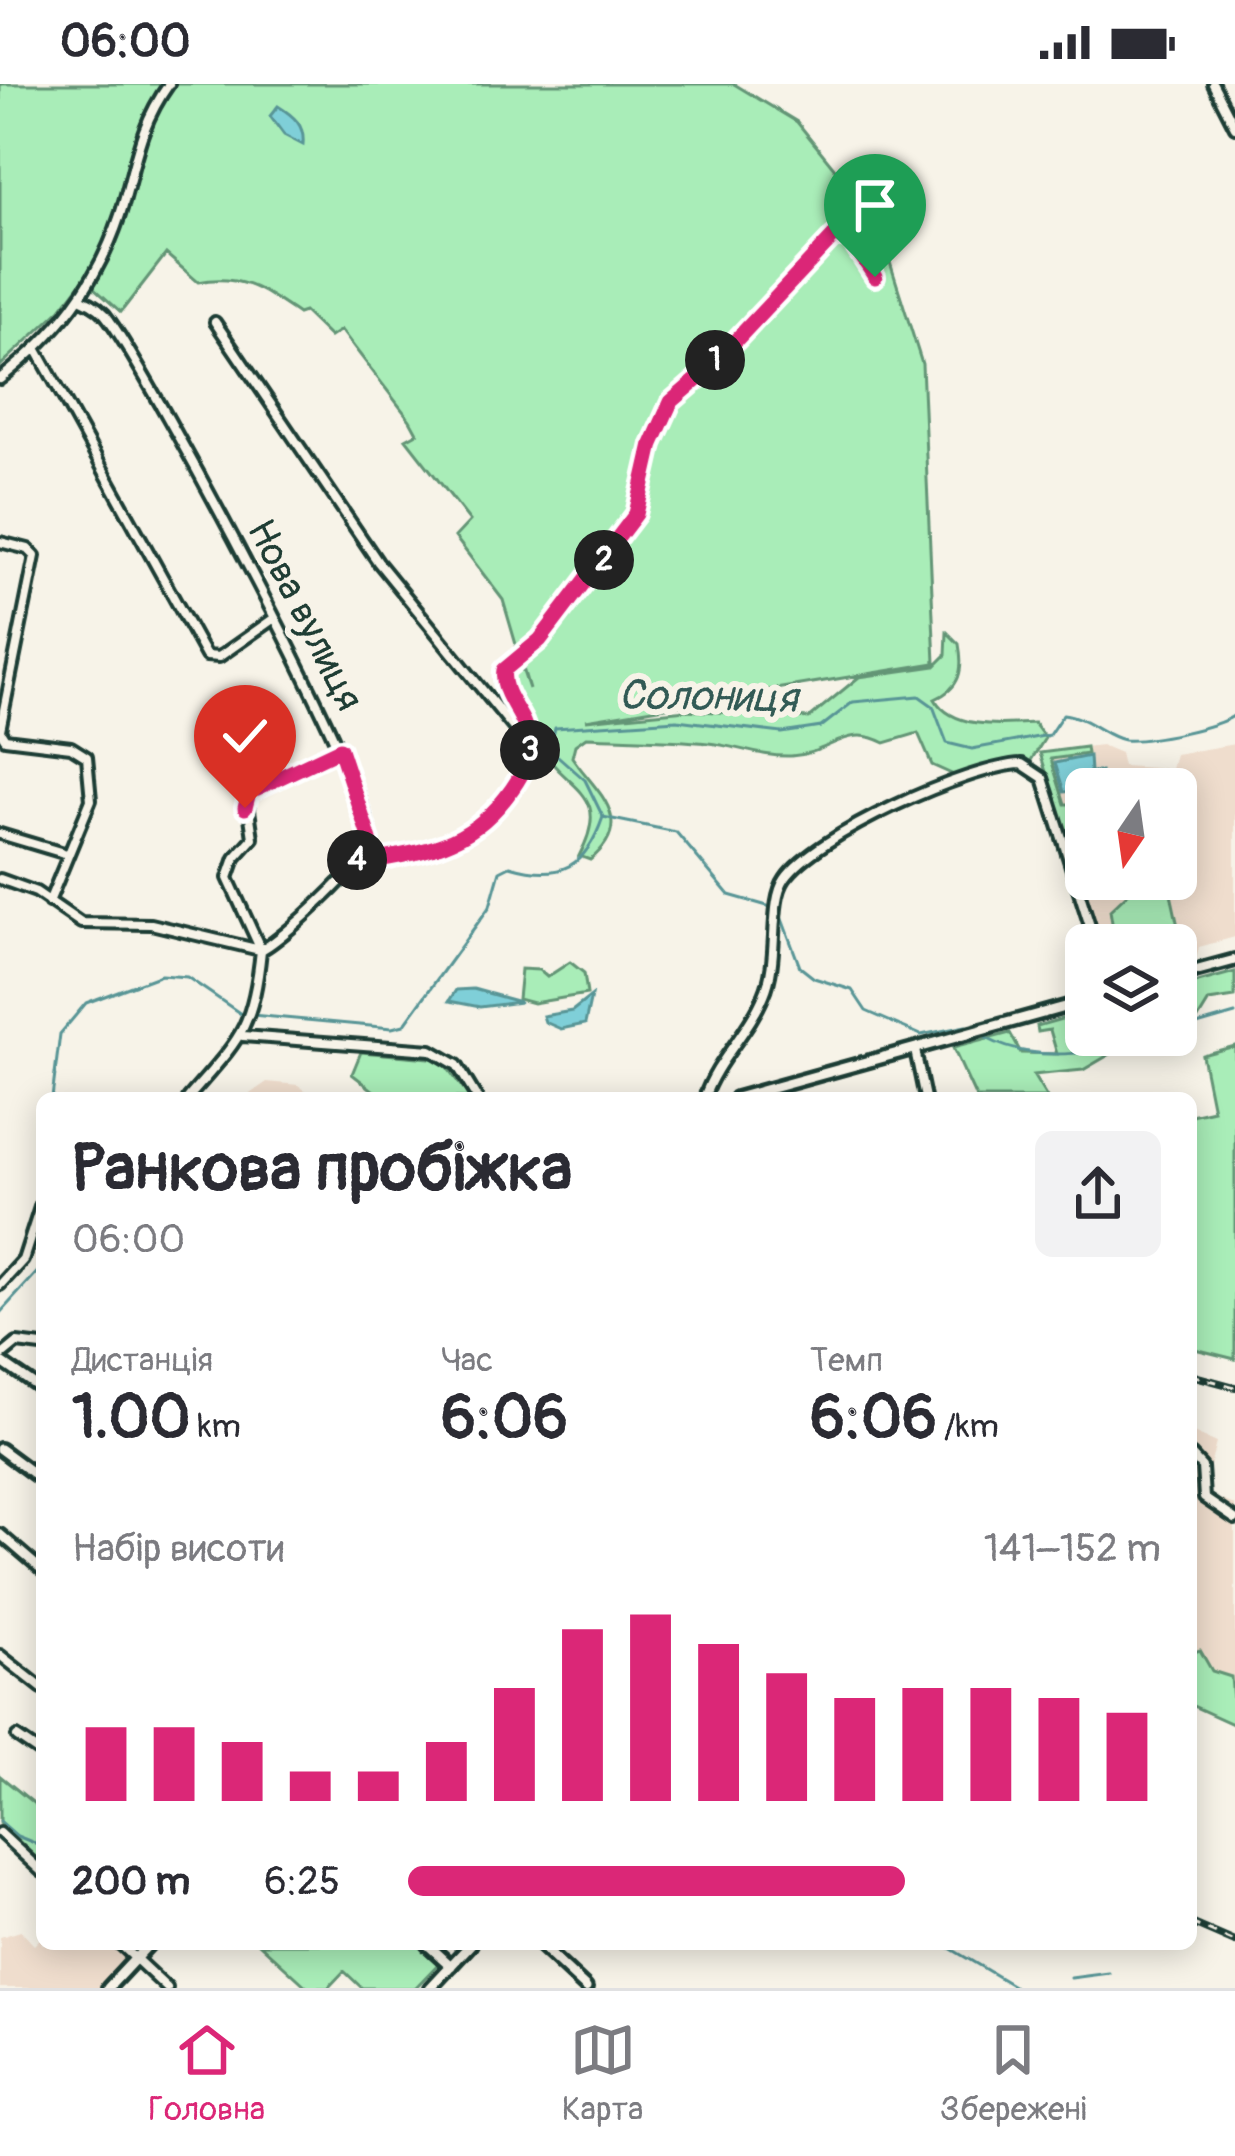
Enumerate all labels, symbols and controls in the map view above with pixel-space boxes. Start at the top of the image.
text: 06:00 [60,14,190,70]
pin [824,154,926,277]
icon: arrive [842,172,908,238]
pin: 1 [685,330,745,390]
text: 1 [709,339,721,380]
street label: Нова вулиця [236,511,374,719]
pin: 2 [574,530,634,590]
text: 2 [595,539,613,580]
water label: Солониця [618,669,802,725]
pin [194,685,296,808]
icon: check [212,703,278,769]
pin: 3 [500,720,560,780]
text: 3 [521,729,539,770]
north arrow [1065,768,1197,900]
map controls [1065,768,1197,1056]
pin: 4 [327,830,387,890]
text: 4 [347,839,367,880]
button: layers [1065,924,1197,1056]
text: Ранкова пробіжка [72,1128,572,1211]
button: share [1035,1131,1161,1257]
text: 06:00 [72,1215,185,1264]
text: Дистанція [72,1340,213,1381]
text: Час [441,1340,493,1381]
text: Темп [810,1340,883,1381]
text: 1.00 [72,1381,191,1456]
text: 6:06 [441,1381,568,1456]
text: 6:06 [810,1381,937,1456]
text: km [191,1406,241,1447]
text: /km [937,1406,999,1447]
text: Набір висоти [72,1524,284,1573]
text: 141–152 m [984,1524,1161,1573]
text: 200 m [72,1857,190,1906]
text: 6:25 [264,1857,340,1906]
tab: Головна [148,2017,265,2130]
tab: Карта [562,2017,643,2130]
tab: Збережені [940,2017,1087,2130]

